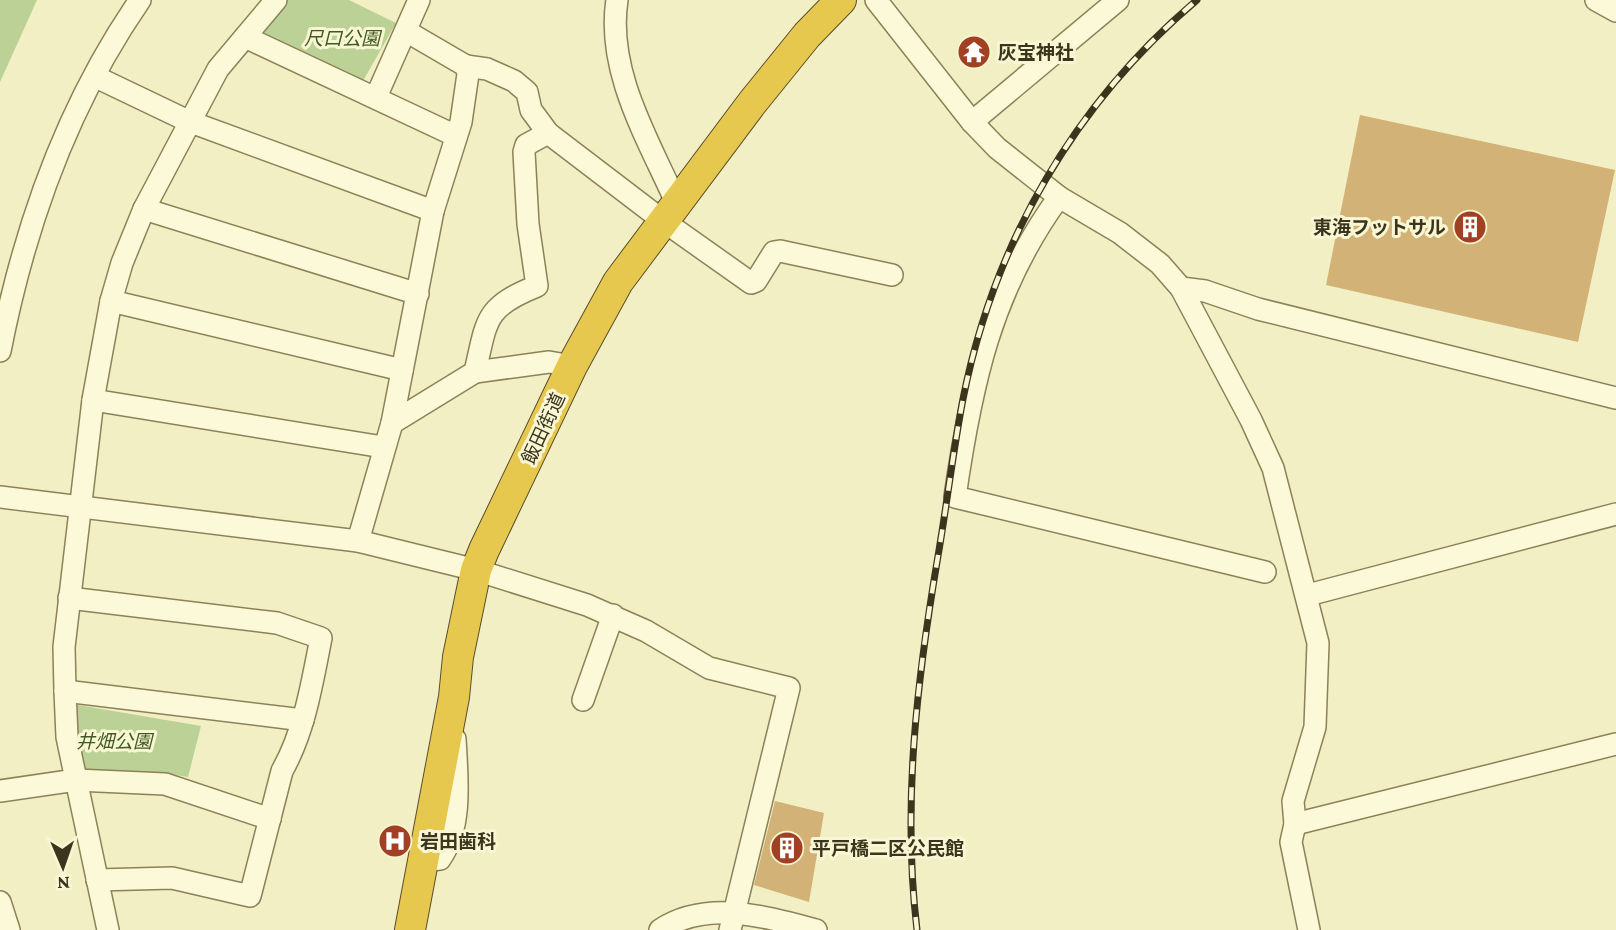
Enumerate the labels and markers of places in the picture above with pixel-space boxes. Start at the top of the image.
temple icon: 灰宝神社 [955,33,993,71]
place label: 灰宝神社 [998,42,1074,63]
building icon: 東海フットサル [1451,208,1489,246]
place label: 東海フットサル [1313,217,1446,238]
hospital icon: 岩田歯科 [376,822,414,860]
building icon: 平戸橋二区公民館 [768,829,806,867]
place label: 岩田歯科 [420,831,496,852]
place label: 平戸橋二区公民館 [812,838,964,859]

